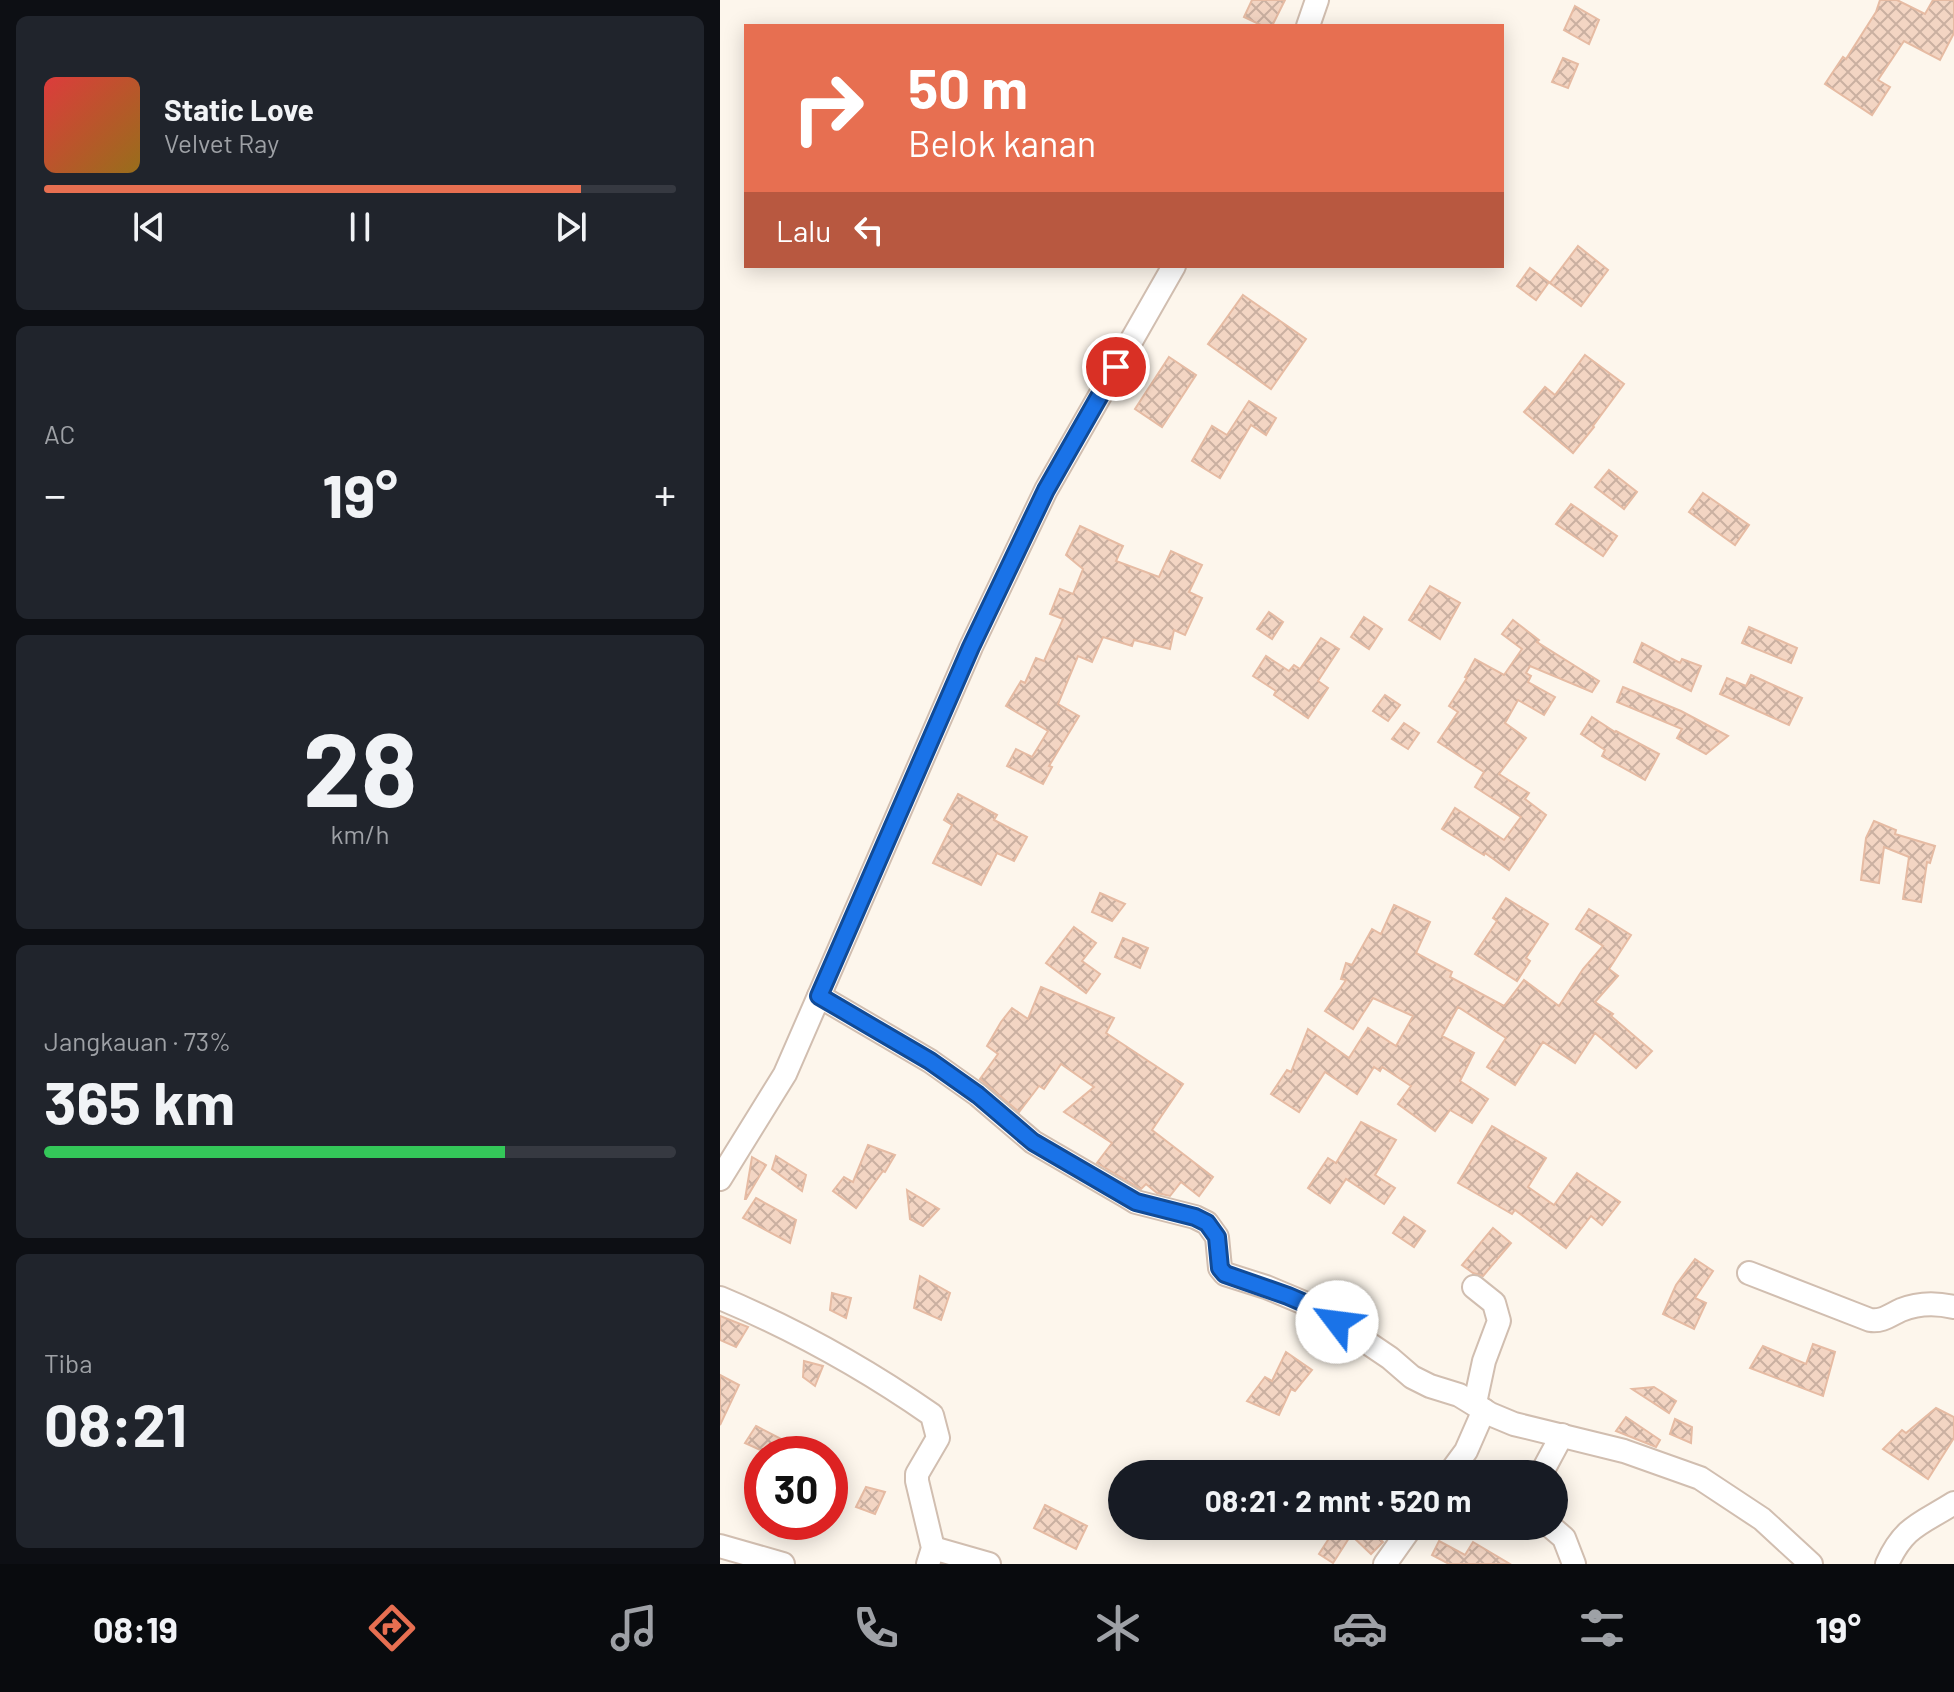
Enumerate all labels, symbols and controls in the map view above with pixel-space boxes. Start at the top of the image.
text: 50 m [908,53,1028,120]
icon: right [776,56,880,160]
text: Static Love [164,91,314,127]
text: Belok kanan [908,121,1096,164]
text: Velvet Ray [164,127,279,158]
icon: previous [127,205,171,249]
icon: pause [338,205,382,249]
icon: next [549,205,593,249]
icon: left [847,208,891,252]
text: Lalu [776,212,831,248]
pin [1082,333,1150,401]
icon: arrive [1094,345,1138,389]
text: AC [44,418,75,449]
text: 19° [322,458,398,530]
text: − [44,467,66,520]
text: + [654,467,676,520]
text: 28 [303,703,417,828]
text: km/h [331,818,389,849]
text: Jangkauan · 73% [44,1025,231,1056]
text: 365 km [44,1065,235,1137]
position arrow [1295,1280,1379,1364]
text: Tiba [44,1347,93,1378]
text: 08:21 [44,1387,187,1459]
speed limit sign: 30 [744,1436,848,1540]
text: 08:21 · 2 mnt · 520 m [1205,1482,1471,1518]
icon: directions [364,1600,420,1656]
icon: music [606,1600,662,1656]
icon: phone [848,1600,904,1656]
icon: climate [1090,1600,1146,1656]
icon: car [1332,1600,1388,1656]
icon: filters [1574,1600,1630,1656]
text: 08:19 [93,1607,178,1650]
text: 19° [1816,1607,1861,1650]

